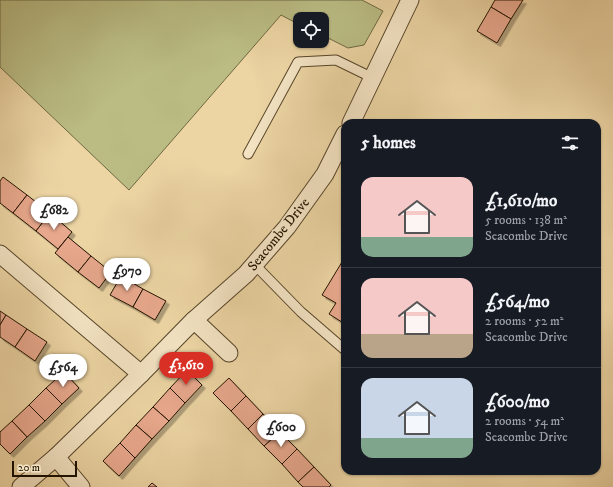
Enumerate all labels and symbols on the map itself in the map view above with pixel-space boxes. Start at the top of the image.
street label: Seacombe Drive [244,194,314,275]
pin: £682 [30,197,78,231]
pin: £970 [103,258,151,292]
pin: £1,610 [153,352,219,386]
pin: £564 [39,354,87,388]
pin: £600 [257,414,305,448]
scale bar [12,459,77,478]

